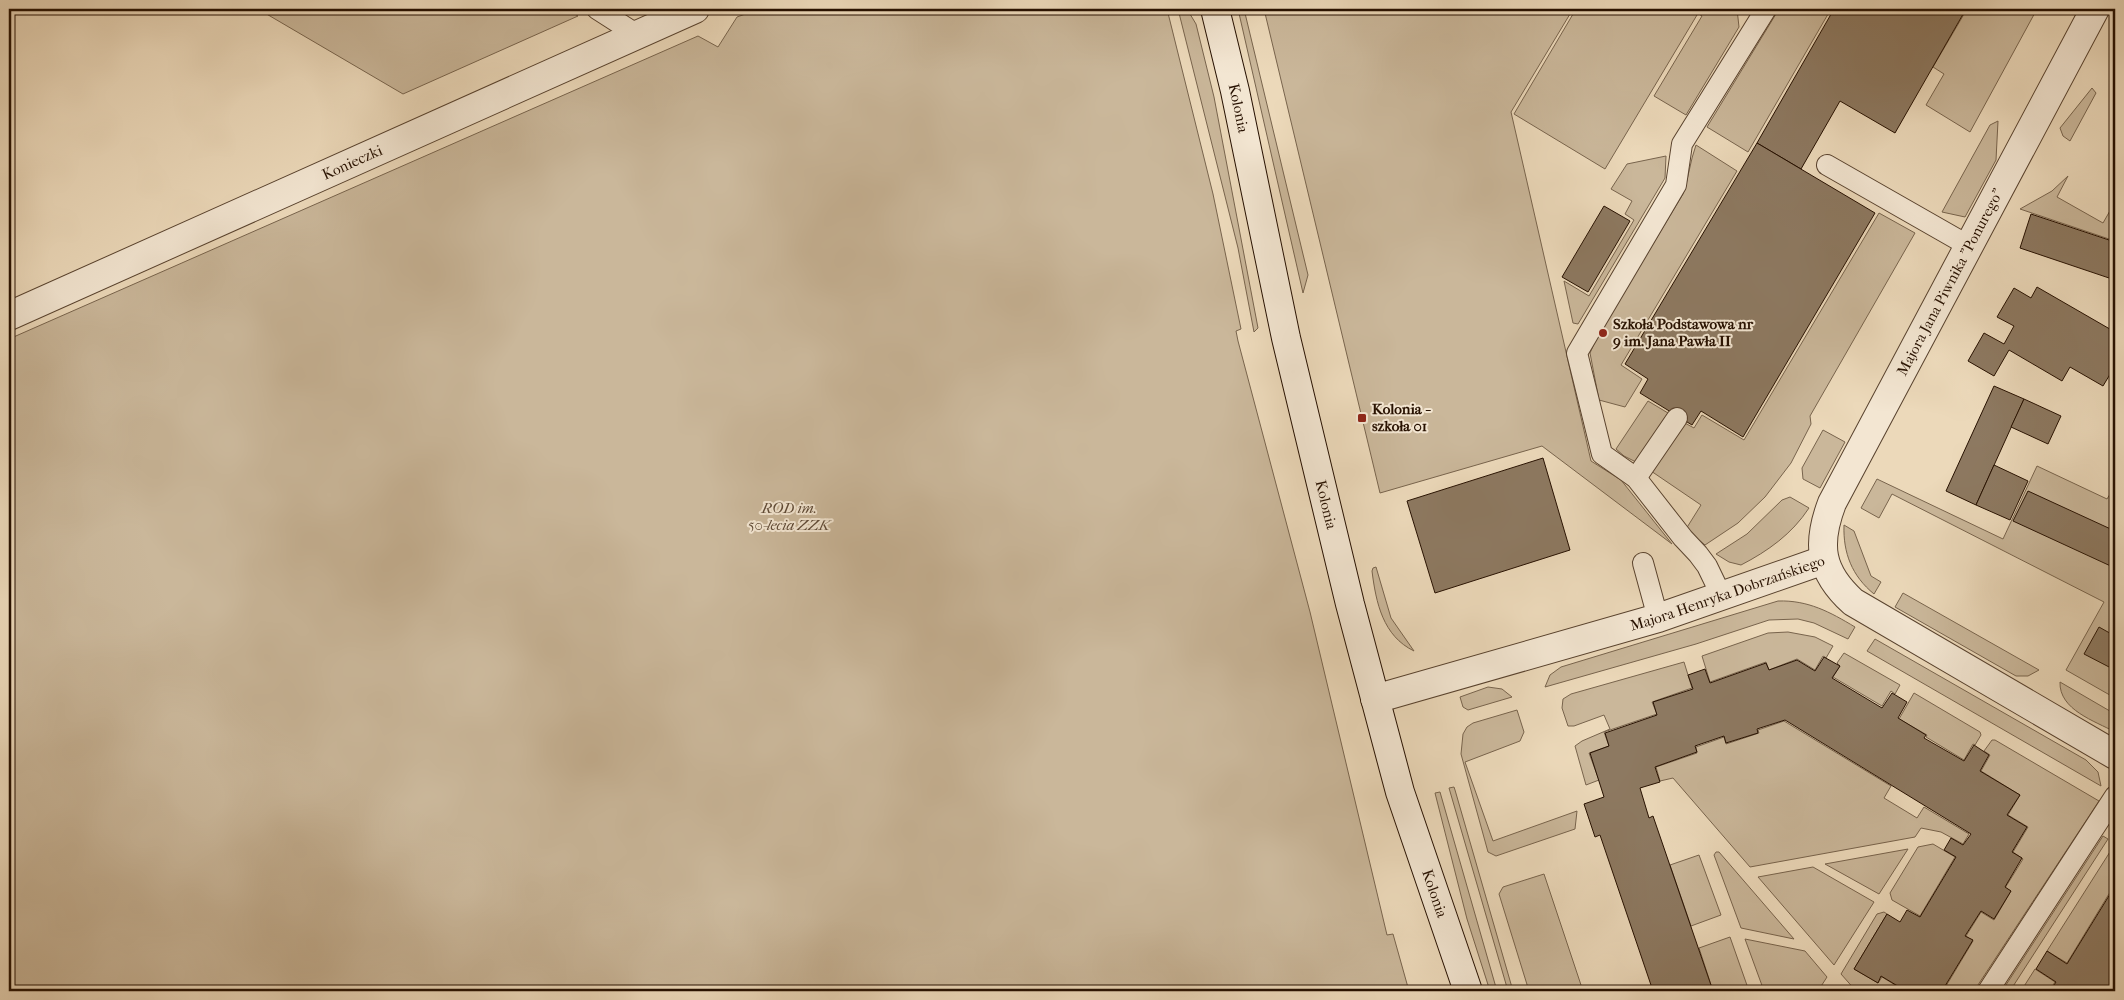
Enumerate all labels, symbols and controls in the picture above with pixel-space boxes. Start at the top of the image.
street label: Kolonia [1225,82,1253,135]
street label: Konieczki [319,141,386,184]
street label: Majora Jana Piwnika "Ponurego" [1893,185,2007,379]
place label: Szkoła Podstawowa nr 9 im. Jana Pawła II [1612,315,1754,350]
marker: Szkoła Podstawowa nr 9 im. Jana Pawła II [1597,327,1609,339]
place label: Kolonia - szkoła 01 [1372,400,1431,435]
marker: Kolonia - szkoła 01 [1356,412,1368,424]
street label: Kolonia [1312,478,1341,532]
park label: ROD im. 50-lecia ZZK [748,499,833,534]
street label: Majora Henryka Dobrzańskiego [1628,551,1827,635]
street label: Kolonia [1418,867,1452,921]

